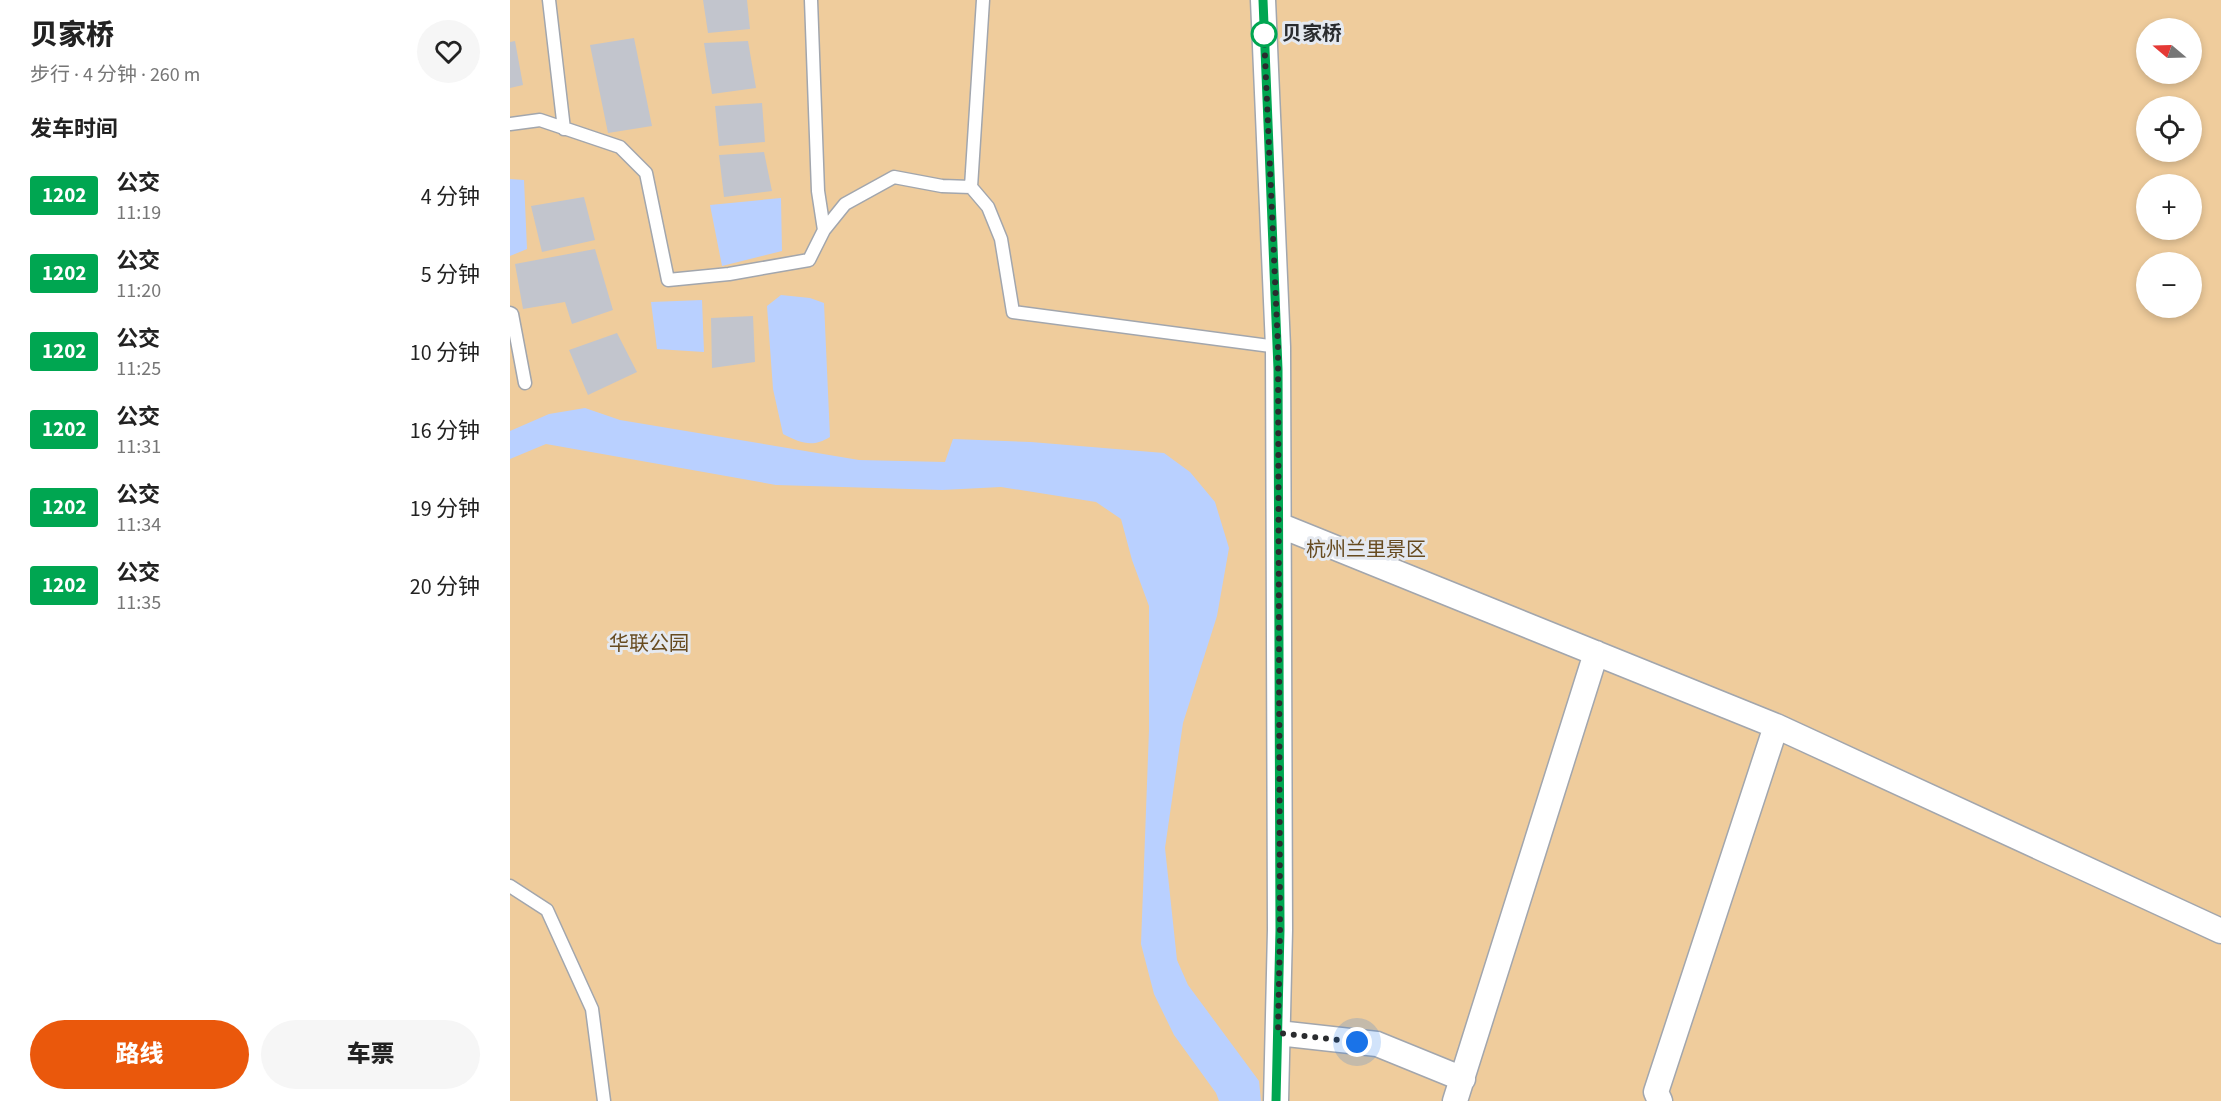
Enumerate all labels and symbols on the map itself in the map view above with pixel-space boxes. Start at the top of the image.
north arrow [2136,18,2202,84]
place label: 贝家桥 [1282,20,1342,48]
marker: 贝家桥 [1251,21,1277,47]
park label: 杭州兰里景区 [1306,536,1426,564]
park label: 华联公园 [609,630,689,658]
your location [1342,1027,1372,1057]

